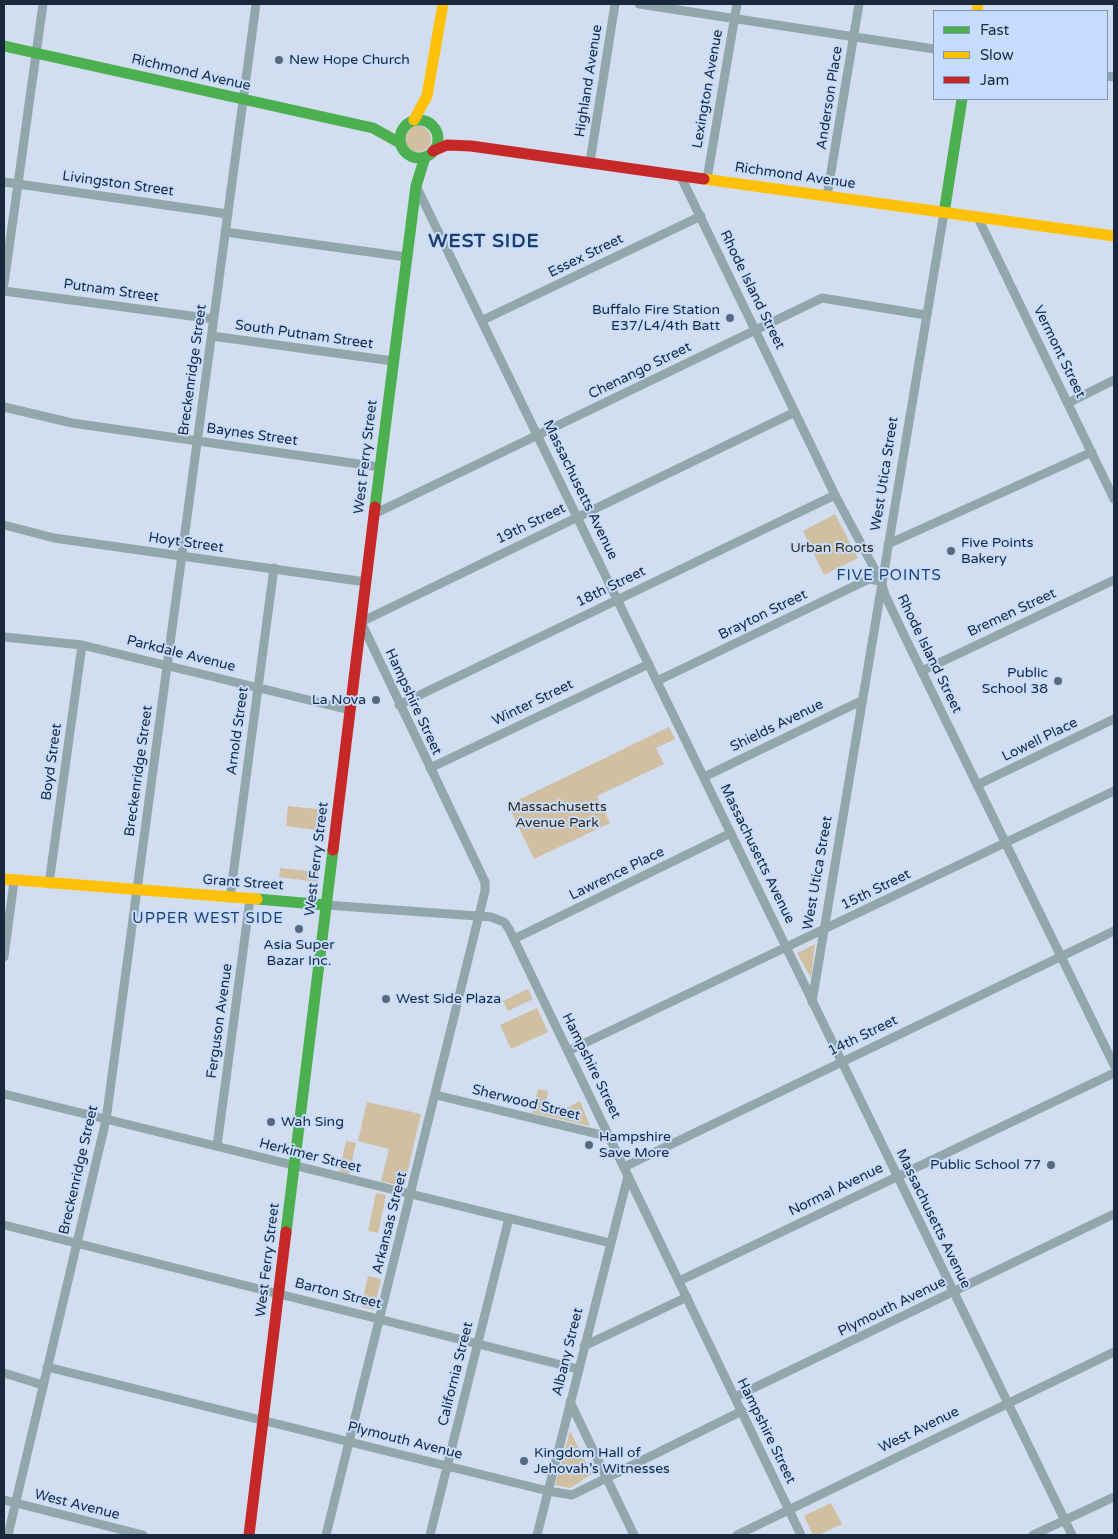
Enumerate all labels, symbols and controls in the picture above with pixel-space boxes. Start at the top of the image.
legend [933,10,1108,100]
text: Fast [980,21,1009,39]
street label: Highland Avenue [572,24,606,138]
street label: Lexington Avenue [689,28,727,150]
street label: Anderson Place [814,45,846,151]
text: Slow [980,46,1014,64]
street label: Richmond Avenue [130,51,252,95]
place label: New Hope Church [289,52,410,68]
marker: New Hope Church [273,54,285,66]
text: Jam [980,71,1009,89]
street label: Richmond Avenue [733,159,857,193]
street label: Livingston Street [61,168,175,200]
street label: Rhode Island Street [716,228,788,352]
district label: WEST SIDE [427,231,541,253]
street label: Essex Street [546,231,626,281]
street label: Putnam Street [62,276,160,306]
place label: Buffalo Fire Station E37/L4/4th Batt [592,302,720,334]
street label: Breckenridge Street [175,303,211,437]
street label: Vermont Street [1029,303,1089,401]
marker: Buffalo Fire Station E37/L4/4th Batt [724,312,736,324]
street label: South Putnam Street [234,317,374,353]
street label: Chenango Street [586,339,694,403]
street label: West Ferry Street [351,399,381,515]
street label: West Utica Street [868,416,902,532]
street label: Massachusetts Avenue [539,418,621,562]
street label: Baynes Street [205,420,299,450]
street label: 19th Street [494,500,568,548]
street label: Hoyt Street [147,529,225,557]
place label: Five Points Bakery [961,535,1033,568]
park label: Urban Roots [790,540,874,556]
marker: Five Points Bakery [945,545,957,557]
street label: 18th Street [574,563,648,611]
district label: FIVE POINTS [835,567,943,585]
street label: Bremen Street [965,585,1059,641]
street label: Brayton Street [716,586,810,644]
street label: Rhode Island Street [893,592,965,716]
street label: Parkdale Avenue [125,632,237,676]
street label: Hampshire Street [381,646,445,758]
place label: Public School 38 [982,665,1048,698]
marker: Public School 38 [1052,675,1064,687]
street label: Winter Street [490,676,576,730]
street label: Arnold Street [224,686,252,776]
place label: La Nova [312,692,366,708]
marker: La Nova [370,694,382,706]
street label: Shields Avenue [728,696,826,756]
street label: Breckenridge Street [121,704,157,838]
street label: Lowell Place [999,714,1081,766]
street label: Boyd Street [38,722,66,802]
street label: Massachusetts Avenue [716,782,798,926]
park label: Massachusetts Avenue Park [507,799,607,832]
street label: West Ferry Street [302,801,332,917]
street label: West Utica Street [800,815,836,931]
street label: Lawrence Place [567,844,667,904]
street label: 15th Street [839,866,913,914]
street label: Grant Street [202,872,284,894]
district label: UPPER WEST SIDE [130,910,286,928]
marker: Asia Super Bazar Inc. [293,923,305,935]
place label: Asia Super Bazar Inc. [263,937,335,970]
street label: Ferguson Avenue [204,962,236,1080]
place label: West Side Plaza [396,991,501,1007]
marker: West Side Plaza [380,993,392,1005]
street label: Hampshire Street [558,1010,624,1122]
street label: 14th Street [826,1012,900,1060]
street label: Sherwood Street [470,1081,582,1125]
street label: Breckenridge Street [56,1104,102,1236]
place label: Wah Sing [281,1114,344,1130]
marker: Wah Sing [265,1116,277,1128]
place label: Hampshire Save More [599,1129,671,1162]
street label: Herkimer Street [257,1135,363,1177]
marker: Hampshire Save More [583,1139,595,1151]
street label: Massachusetts Avenue [892,1147,974,1291]
place label: Public School 77 [930,1157,1041,1173]
marker: Public School 77 [1045,1159,1057,1171]
street label: Normal Avenue [786,1160,886,1220]
street label: Arkansas Street [369,1170,411,1276]
street label: West Ferry Street [253,1202,283,1318]
street label: Plymouth Avenue [835,1274,949,1340]
street label: Barton Street [293,1275,383,1313]
street label: Albany Street [549,1306,587,1398]
street label: California Street [435,1320,477,1428]
street label: Hampshire Street [733,1375,799,1487]
street label: West Avenue [876,1403,962,1457]
street label: Plymouth Avenue [346,1419,464,1463]
place label: Kingdom Hall of Jehovah’s Witnesses [534,1445,670,1478]
marker: Kingdom Hall of Jehovah’s Witnesses [518,1455,530,1467]
street label: West Avenue [33,1486,121,1524]

